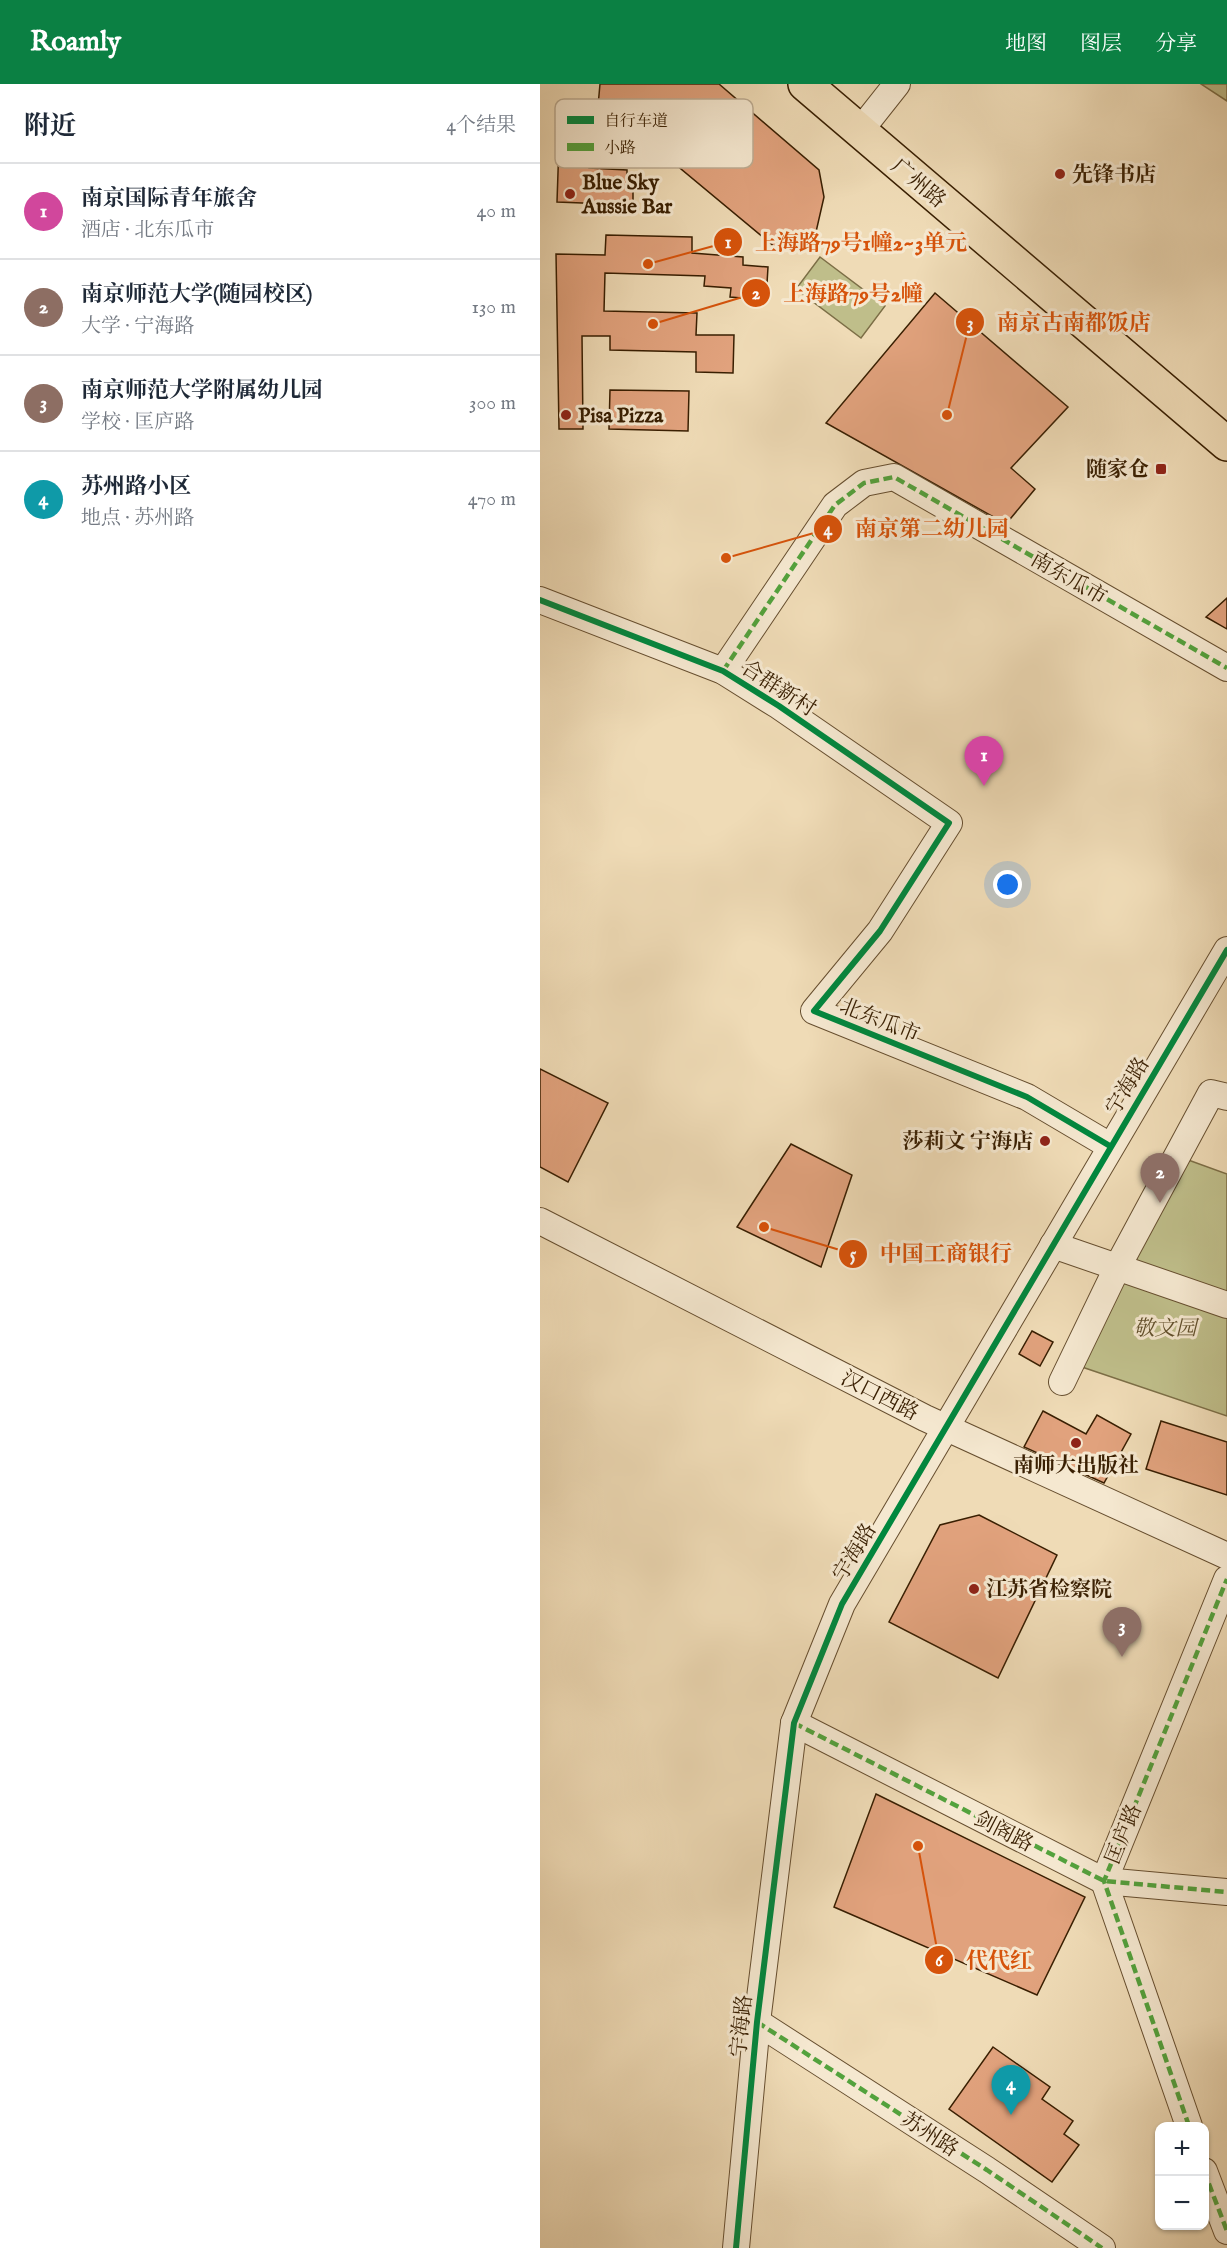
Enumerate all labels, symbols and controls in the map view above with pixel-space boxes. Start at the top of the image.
text: Roamly [30,25,121,60]
text: 地图 [1005,31,1047,58]
text: 图层 [1080,31,1122,58]
text: 分享 [1155,31,1197,58]
legend [555,99,753,168]
text: 附近 [24,110,76,143]
text: 自行车道 [604,112,668,132]
text: 4个结果 [446,113,516,138]
text: 小路 [604,139,636,159]
street label: 广州路 [885,154,951,215]
place label: 先锋书店 [1072,162,1156,189]
marker: 先锋书店 [1053,167,1067,181]
place label: Blue Sky Aussie Bar [581,170,673,221]
text: 南京国际青年旅舍 [81,185,257,213]
marker: Blue Sky Aussie Bar [563,187,577,201]
text: 1 [40,199,47,224]
text: 40 m [477,199,516,224]
text: 酒店 · 北东瓜市 [81,218,214,243]
callout: 上海路79号1幢2~3单元 [713,222,980,262]
text: 上海路79号1幢2~3单元 [755,230,967,258]
text: 1 [725,232,732,255]
callout: 上海路79号2幢 [741,273,936,313]
text: 南京师范大学(随园校区) [81,281,312,309]
text: 上海路79号2幢 [783,281,923,309]
text: 2 [752,283,761,306]
text: 2 [39,295,48,320]
text: 130 m [471,295,516,320]
callout: 南京古南都饭店 [955,302,1163,342]
text: 南京古南都饭店 [997,310,1151,338]
text: 3 [967,313,973,336]
text: 大学 · 宁海路 [81,314,194,339]
text: 南京师范大学附属幼儿园 [81,377,323,405]
text: 3 [40,391,47,416]
text: 300 m [469,391,516,416]
place label: Pisa Pizza [578,403,664,430]
marker: Pisa Pizza [559,408,573,422]
text: 学校 · 匡庐路 [81,410,194,435]
place label: 随家仓 [1086,457,1149,484]
marker: 随家仓 [1154,462,1168,476]
text: 苏州路小区 [81,473,191,501]
text: 4 [39,487,48,512]
text: 470 m [468,487,516,512]
text: 地点 · 苏州路 [81,506,194,531]
callout: 南京第二幼儿园 [813,509,1021,549]
text: 南京第二幼儿园 [855,516,1009,544]
text: 4 [824,519,834,542]
street label: 南东瓜市 [1025,547,1111,612]
street label: 合群新村 [736,655,821,723]
pin: 1 [964,736,1004,786]
your location [993,870,1022,899]
street label: 北东瓜市 [835,993,923,1050]
street label: 宁海路 [1100,1053,1156,1121]
place label: 莎莉文 宁海店 [902,1129,1033,1156]
marker: 莎莉文 宁海店 [1038,1134,1052,1148]
pin: 2 [1140,1154,1180,1203]
callout: 中国工商银行 [838,1234,1024,1274]
text: 中国工商银行 [880,1241,1012,1269]
text: 5 [850,1244,857,1267]
park label: 敬文园 [1134,1316,1199,1343]
street label: 汉口西路 [836,1365,923,1427]
marker: 南师大出版社 [1069,1436,1083,1450]
place label: 南师大出版社 [1013,1453,1139,1480]
street label: 宁海路 [827,1519,883,1587]
place label: 江苏省检察院 [986,1577,1112,1604]
marker: 江苏省检察院 [967,1582,981,1596]
pin: 3 [1102,1608,1142,1657]
street label: 匡庐路 [1100,1800,1149,1869]
street label: 剑阁路 [969,1806,1038,1859]
callout: 代代红 [924,1940,1044,1980]
text: 代代红 [966,1948,1032,1976]
text: 6 [935,1950,944,1973]
street label: 宁海路 [726,1993,759,2059]
pin: 4 [992,2066,1030,2115]
street label: 苏州路 [895,2107,963,2164]
map controls [1155,2122,1209,2230]
button: + [1155,2122,1209,2176]
button: − [1155,2176,1209,2230]

